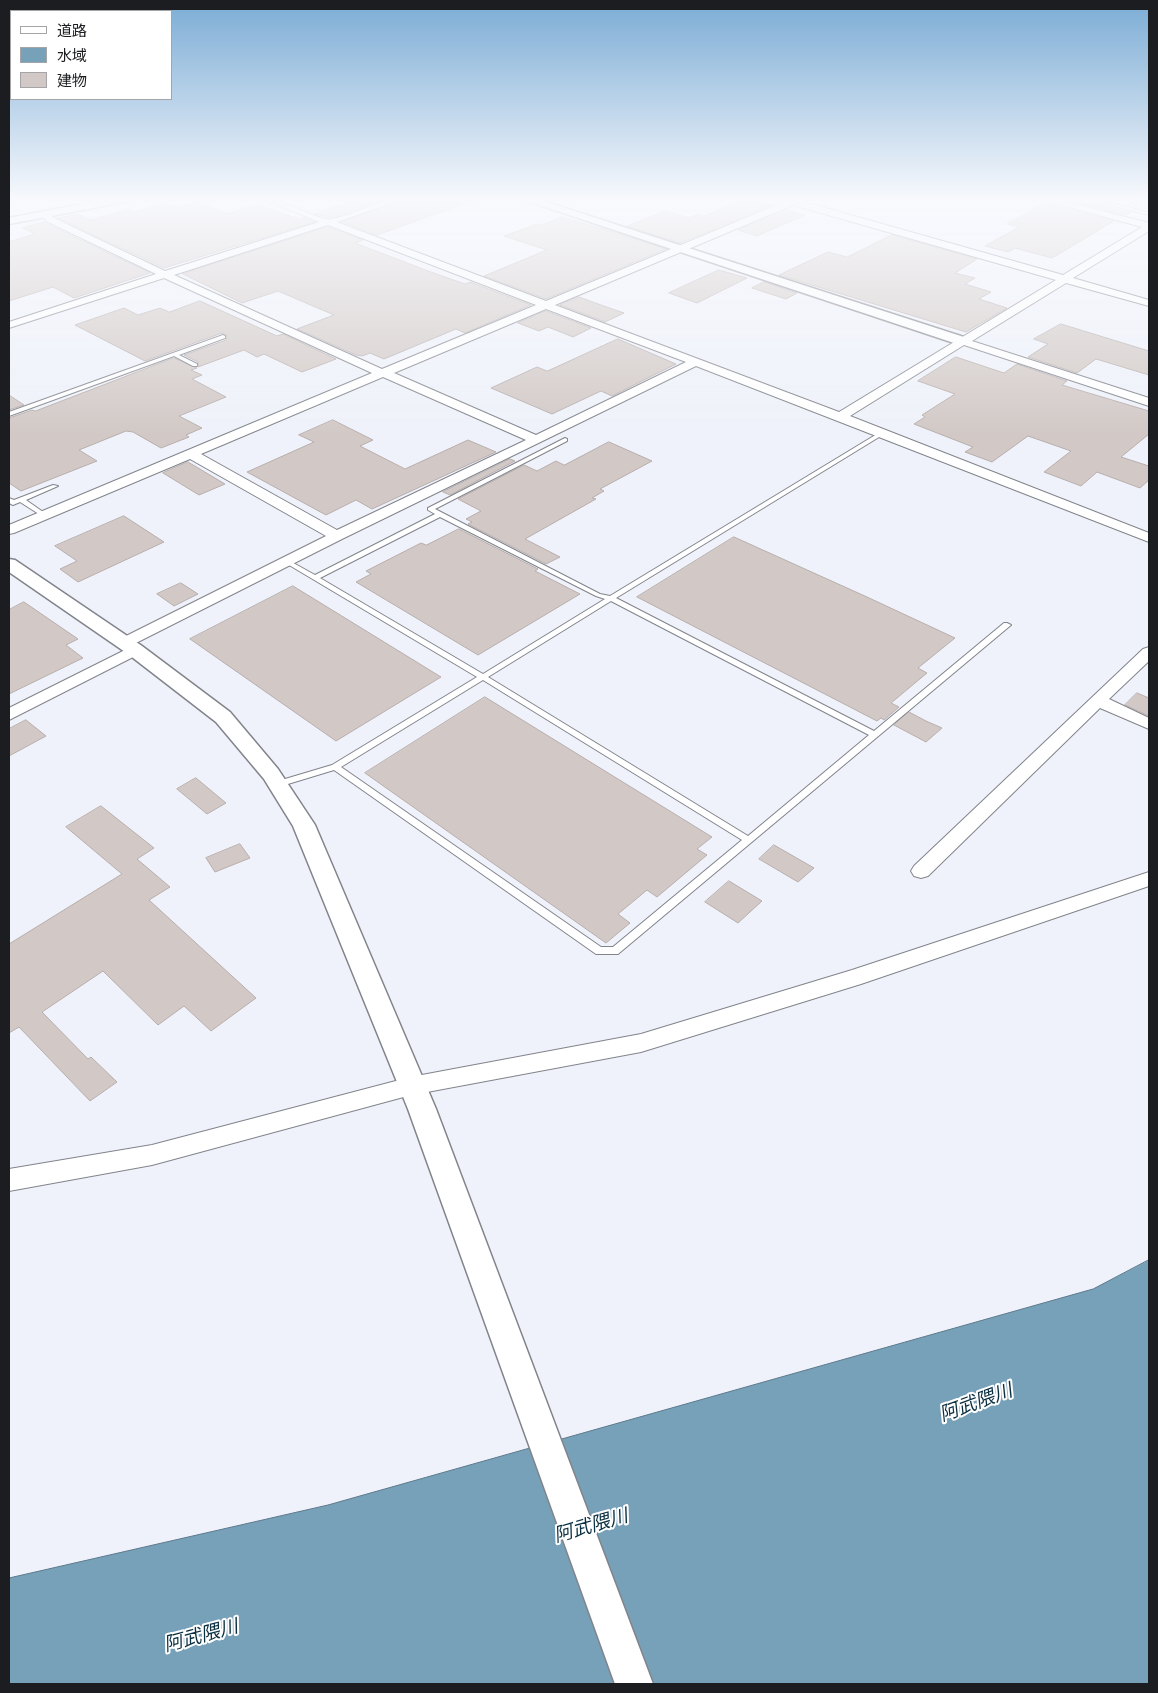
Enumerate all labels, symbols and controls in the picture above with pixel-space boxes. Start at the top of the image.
legend [10,10,172,100]
text: 道路 [57,21,87,40]
text: 水域 [57,46,87,65]
text: 建物 [57,71,87,90]
water label: 阿武隈川 [936,1379,1016,1427]
water label: 阿武隈川 [551,1505,631,1547]
water label: 阿武隈川 [161,1615,241,1657]

